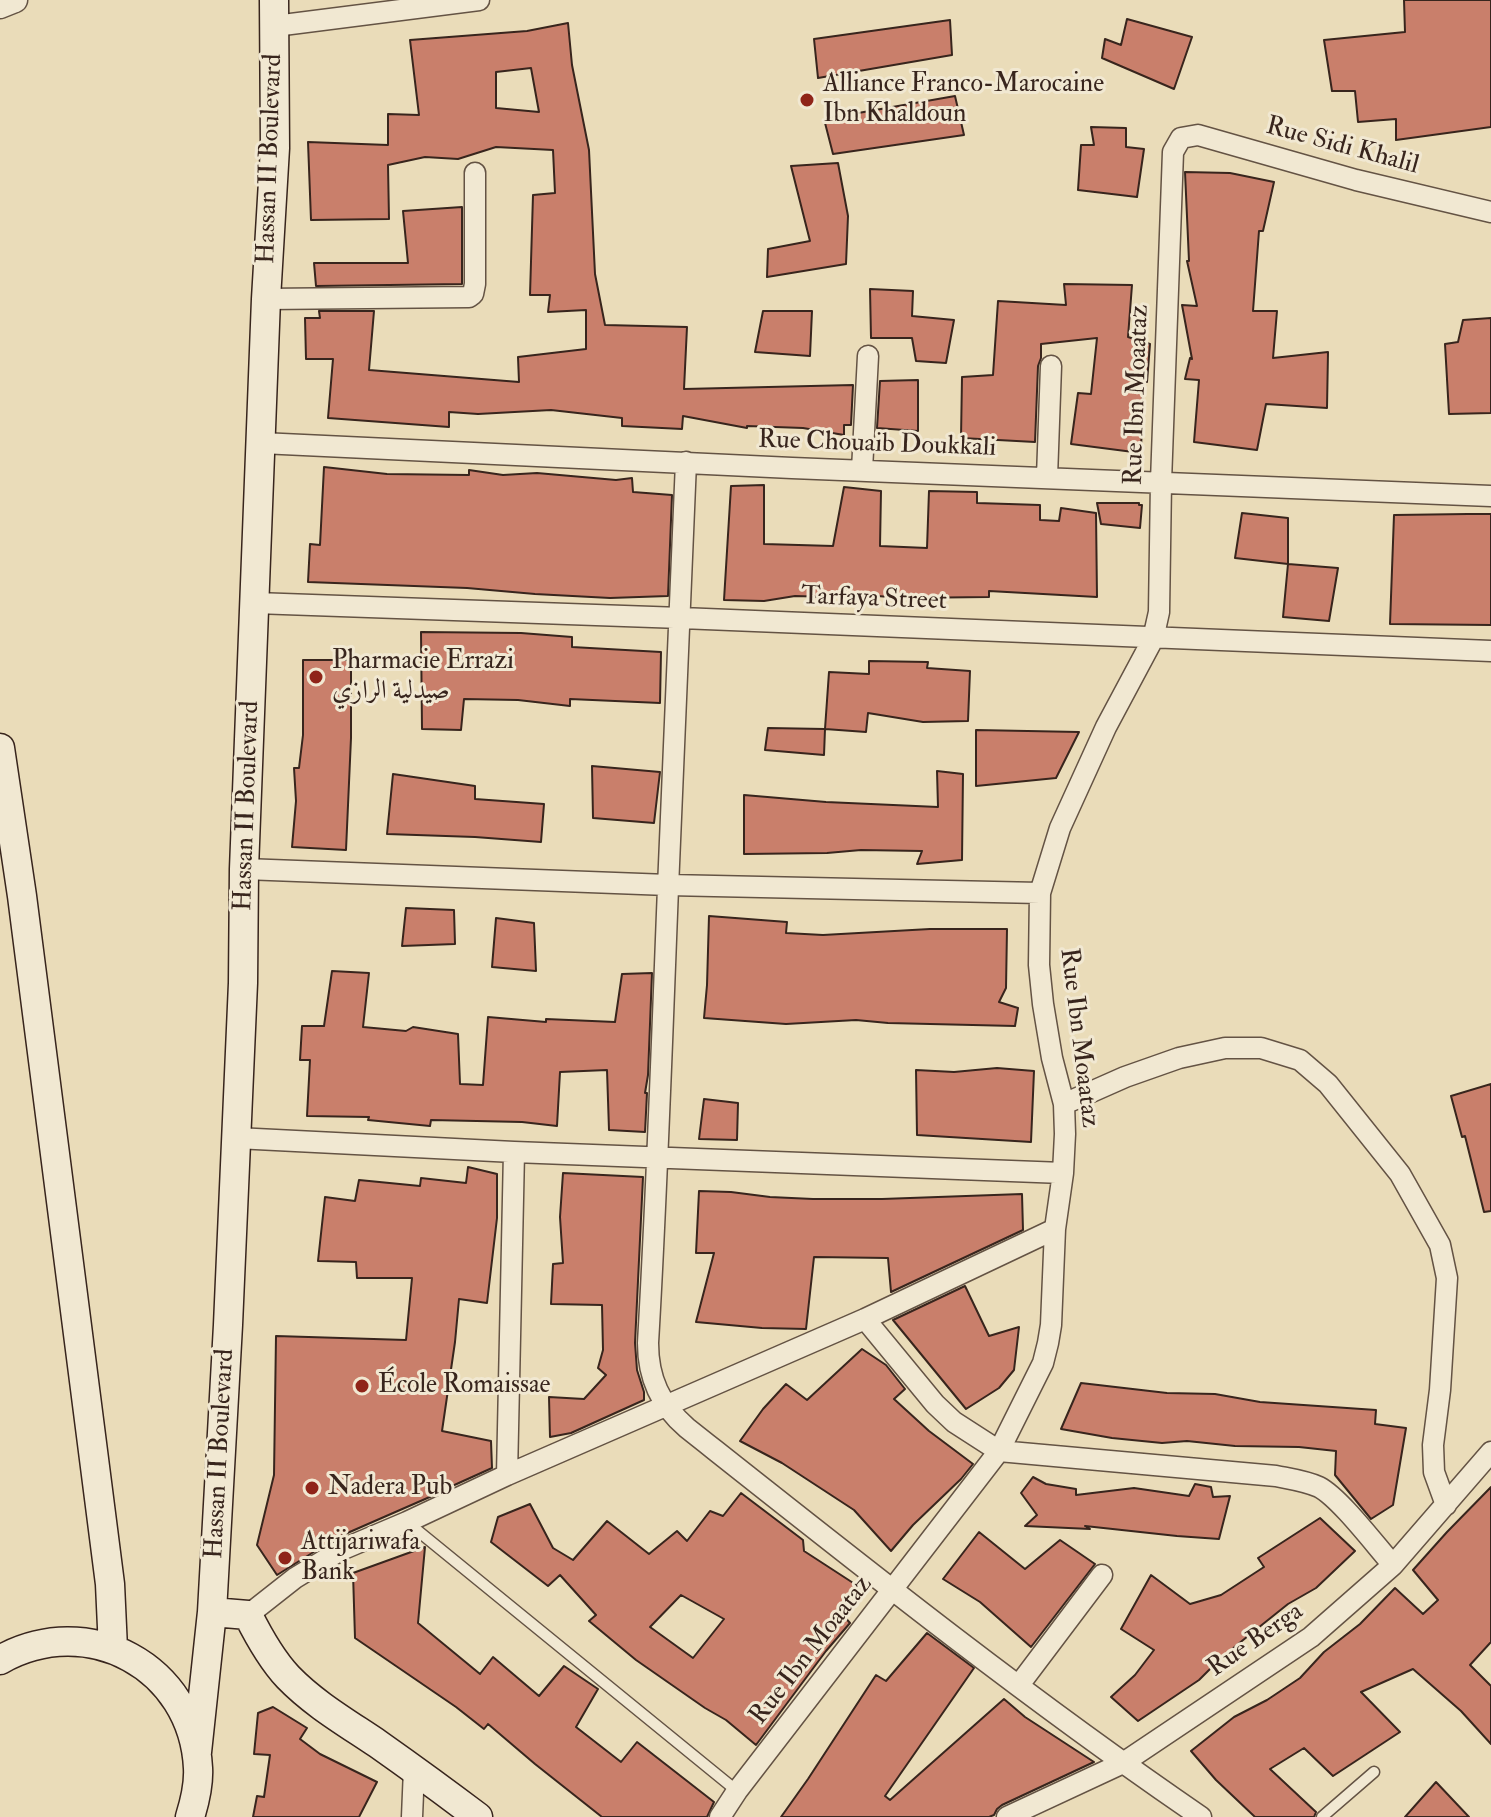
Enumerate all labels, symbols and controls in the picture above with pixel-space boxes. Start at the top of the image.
street label: Hassan II Boulevard [252,53,290,265]
place label: Alliance Franco-Marocaine Ibn Khaldoun [823,69,1104,130]
marker: Alliance Franco-Marocaine Ibn Khaldoun [798,91,816,109]
street label: Rue Sidi Khalil [1262,112,1422,182]
street label: Rue Ibn Moaataz [1119,304,1157,486]
street label: Rue Chouaib Doukkali [757,425,997,465]
street label: Tarfaya Street [801,582,947,618]
place label: Pharmacie Errazi صيدلية الرازي [332,646,514,708]
marker: Pharmacie Errazi صيدلية الرازي [307,668,325,686]
street label: Hassan II Boulevard [229,700,267,912]
street label: Rue Ibn Moaataz [1052,947,1104,1129]
street label: Hassan II Boulevard [200,1348,242,1560]
place label: École Romaissae [378,1370,550,1402]
marker: École Romaissae [353,1377,371,1395]
place label: Nadera Pub [328,1472,452,1504]
marker: Nadera Pub [303,1479,321,1497]
place label: Attijariwafa Bank [301,1527,420,1588]
marker: Attijariwafa Bank [276,1549,294,1567]
street label: Rue Ibn Moaataz [744,1570,880,1732]
street label: Rue Berga [1202,1597,1310,1685]

